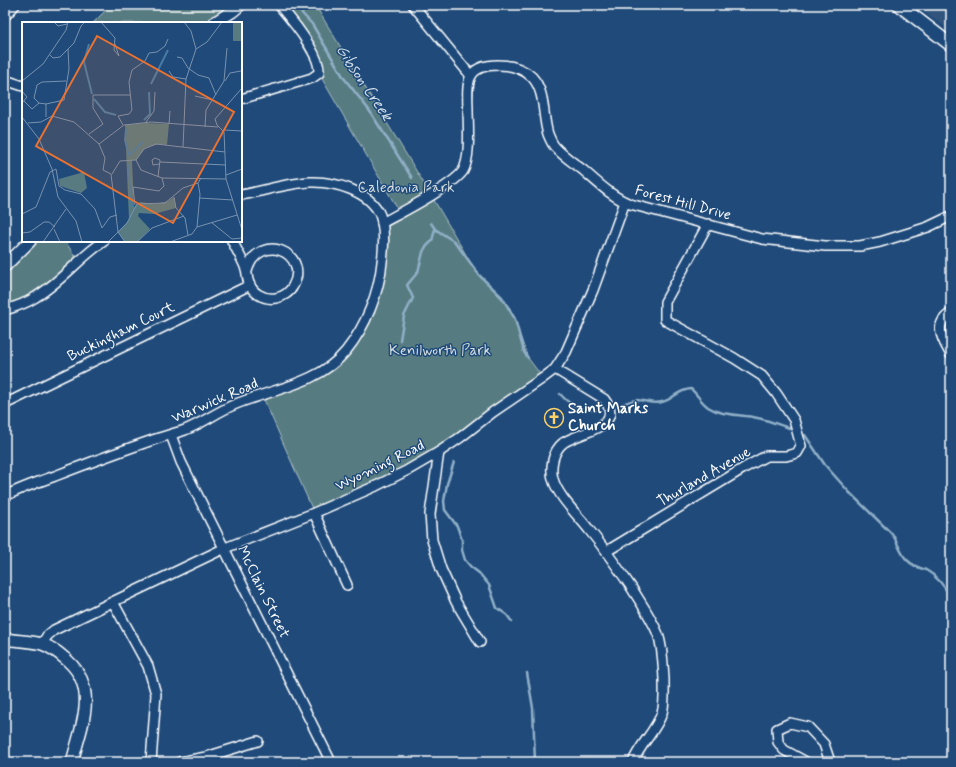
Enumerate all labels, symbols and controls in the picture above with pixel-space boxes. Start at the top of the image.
inset map [22,22,242,242]
water label: Gibson Creek [331,41,398,126]
park label: Caledonia Park [358,178,454,198]
street label: Forest Hill Drive [633,181,733,225]
street label: Buckingham Court [64,297,179,368]
park label: Kenilworth Park [389,341,491,361]
street label: Warwick Road [169,374,262,428]
place label: Saint Marks Church [568,399,648,436]
church icon: Saint Marks Church [543,407,565,429]
street label: Wyoming Road [332,436,429,497]
street label: Thurland Avenue [653,442,755,512]
street label: McClain Street [232,542,294,642]

